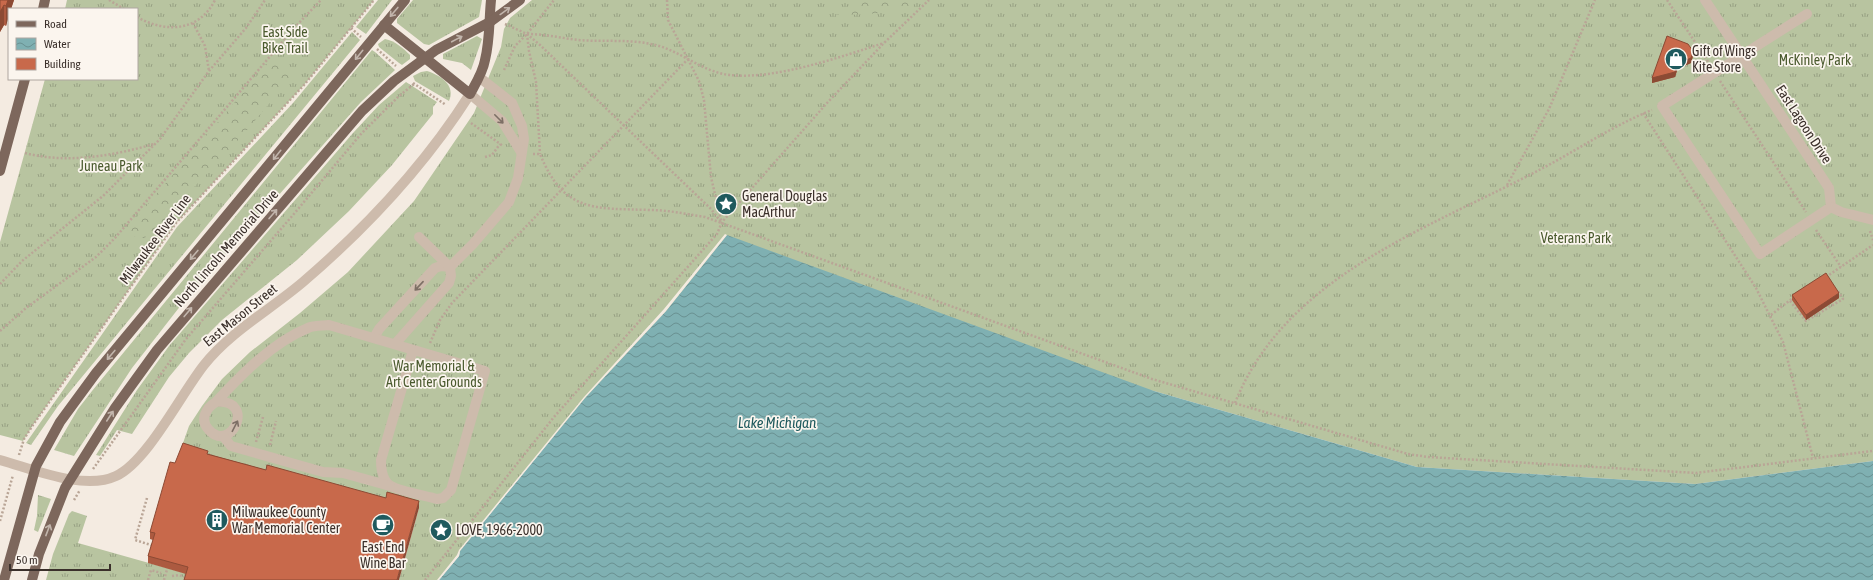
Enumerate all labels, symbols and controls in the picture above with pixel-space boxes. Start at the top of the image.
one-way arrow [390,7,399,18]
one-way arrow [499,7,510,15]
legend [8,8,138,80]
text: Road [44,17,67,31]
park label: East Side Bike Trail [262,24,309,56]
one-way arrow [451,35,463,43]
text: Water [44,37,71,51]
place label: Gift of Wings Kite Store [1692,43,1756,75]
shop icon: Gift of Wings Kite Store [1663,46,1689,72]
one-way arrow [355,49,364,60]
park label: McKinley Park [1779,52,1851,68]
text: Building [44,57,82,71]
street label: East Lagoon Drive [1773,82,1835,166]
one-way arrow [494,114,504,124]
one-way arrow [272,150,281,161]
park label: Juneau Park [80,158,142,174]
street label: North Lincoln Memorial Drive [171,186,281,310]
place label: General Douglas MacArthur [742,188,827,220]
street label: Milwaukee River Line [116,191,194,287]
place icon: General Douglas MacArthur [713,191,739,217]
one-way arrow [269,208,278,219]
park label: Veterans Park [1541,230,1611,246]
one-way arrow [190,250,199,261]
street label: East Mason Street [200,280,280,350]
one-way arrow [415,280,424,290]
one-way arrow [184,307,193,318]
one-way arrow [106,350,115,361]
park label: War Memorial & Art Center Grounds [386,358,482,390]
one-way arrow [106,411,114,422]
water label: Lake Michigan [738,414,816,431]
one-way arrow [232,420,239,432]
place label: Milwaukee County War Memorial Center [232,504,341,536]
building icon: Milwaukee County War Memorial Center [204,507,230,533]
cafe icon: East End Wine Bar [370,512,396,538]
place icon: LOVE, 1966-2000 [428,517,454,543]
place label: LOVE, 1966-2000 [456,522,543,538]
one-way arrow [44,524,52,536]
place label: East End Wine Bar [360,539,407,571]
scale bar [10,546,110,572]
text: 50 m [16,553,38,567]

